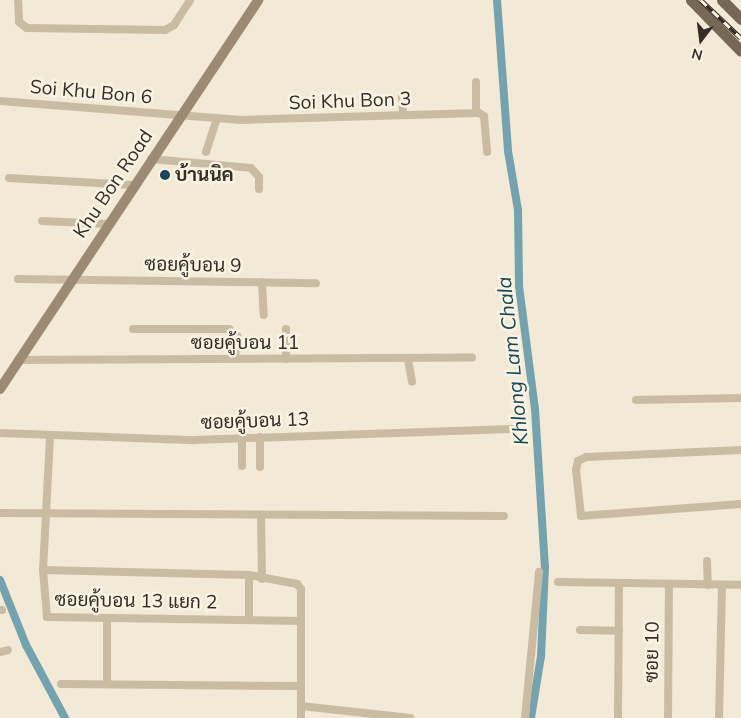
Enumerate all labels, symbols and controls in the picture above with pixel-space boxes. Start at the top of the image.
north arrow [676,15,726,65]
text: N [690,44,705,65]
street label: Soi Khu Bon 6 [29,75,153,109]
street label: Soi Khu Bon 3 [288,87,412,115]
street label: Khu Bon Road [68,126,158,242]
place label: บ้านนิค [175,164,234,186]
marker: บ้านนิค [159,169,171,181]
street label: ซอยคู้บอน 9 [144,253,242,277]
water label: Khlong Lam Chala [491,275,533,447]
street label: ซอยคู้บอน 11 [191,332,299,354]
street label: ซอยคู้บอน 13 [200,408,310,434]
street label: ซอยคู้บอน 13 แยก 2 [55,588,217,614]
street label: ซอย 10 [640,621,664,683]

